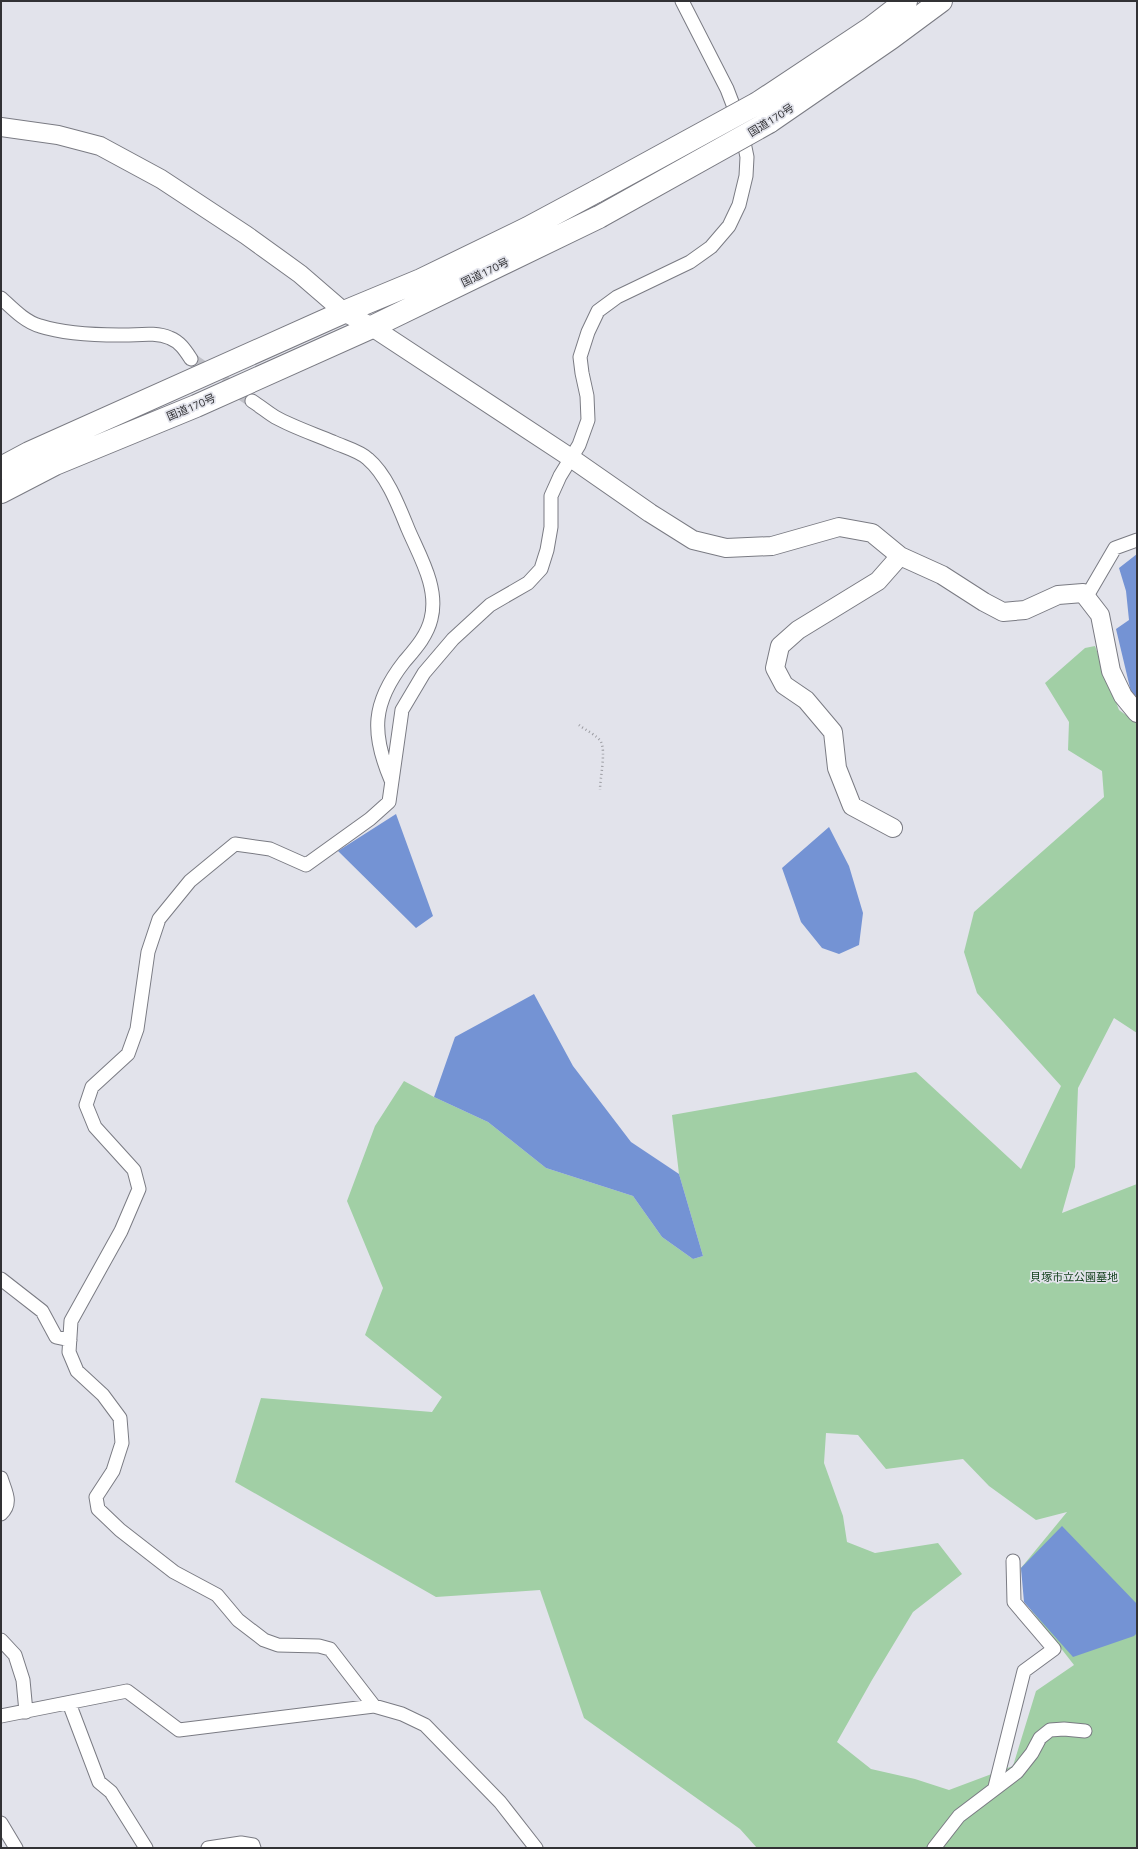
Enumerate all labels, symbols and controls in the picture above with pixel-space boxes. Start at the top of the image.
street label: 国道170号 [745,100,797,140]
street label: 国道170号 [458,254,512,290]
street label: 国道170号 [164,390,218,424]
park label: 貝塚市立公園墓地 [1030,1269,1118,1285]

